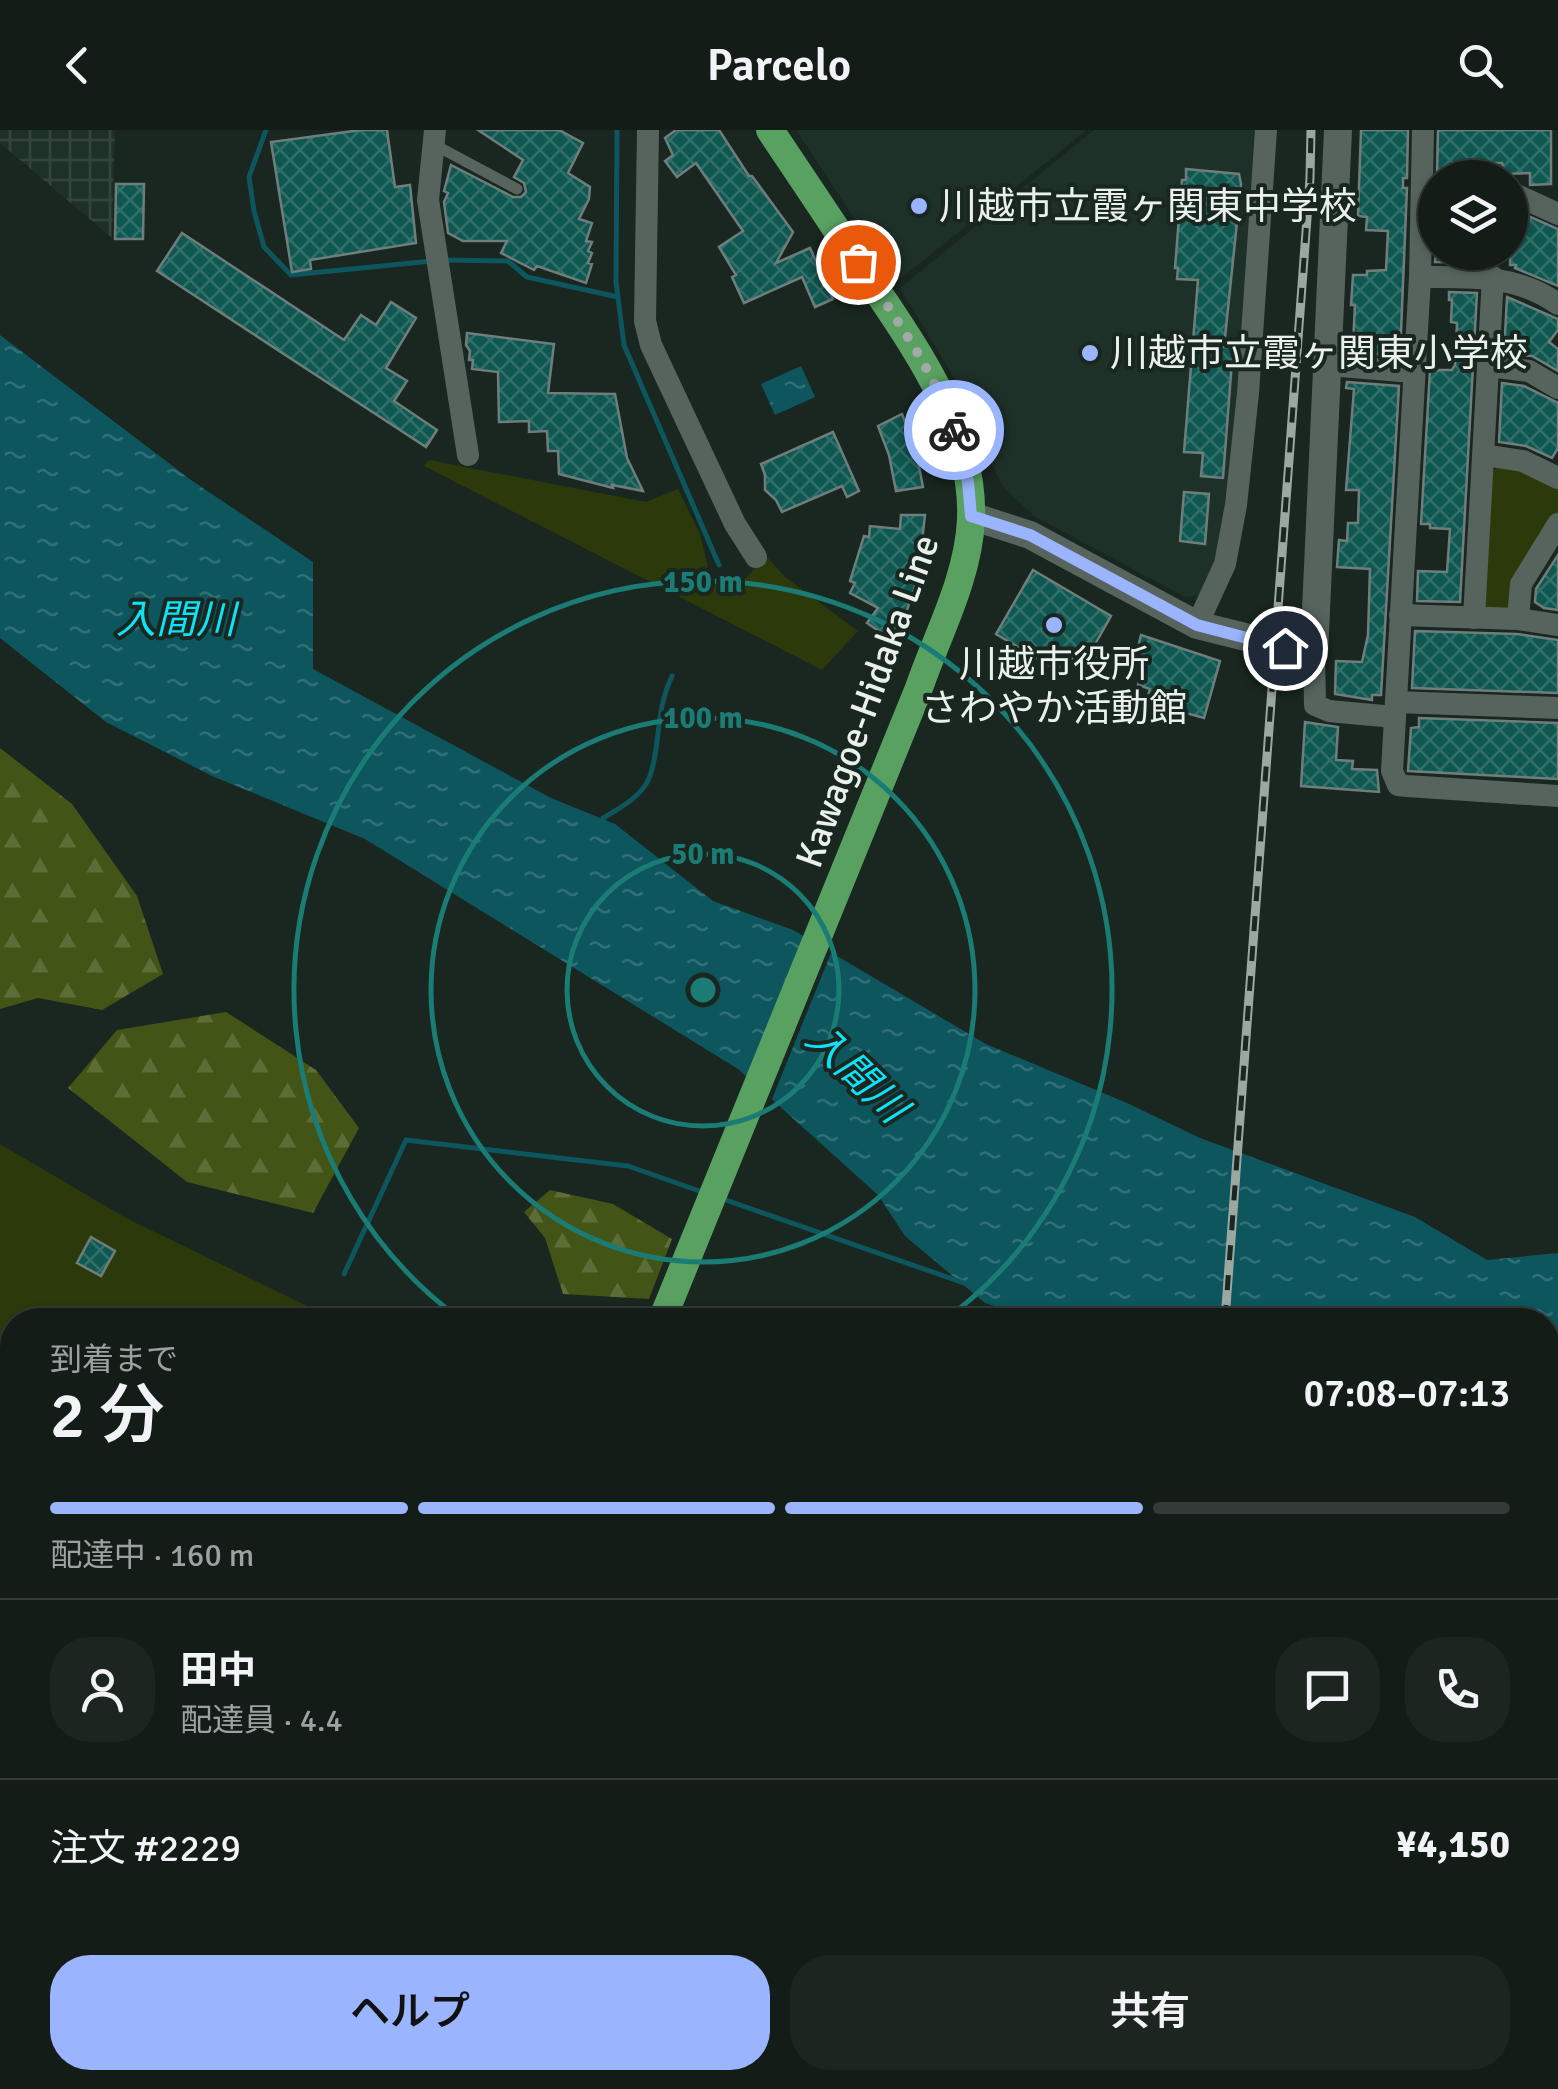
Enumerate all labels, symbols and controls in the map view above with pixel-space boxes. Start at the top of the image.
icon: back [50,38,105,93]
text: Parcelo [707,38,851,93]
icon: search [1453,38,1508,93]
map controls [1418,160,1528,270]
button: layers [1418,160,1528,270]
place label: 川越市立霞ヶ関東中学校 [939,183,1357,230]
marker: 川越市立霞ヶ関東中学校 [908,195,930,217]
pin [816,220,901,305]
icon: bag [831,235,886,290]
place label: 川越市立霞ヶ関東小学校 [1110,330,1528,377]
marker: 川越市立霞ヶ関東小学校 [1079,342,1101,364]
courier [904,380,1004,480]
icon: bike [927,403,982,458]
street label: Kawagoe-Hidaka Line [785,528,950,874]
text: 150 m [663,564,743,601]
water label: 入間川 [116,595,240,645]
pin [1243,606,1328,691]
marker: 川越市役所 さわやか活動館 [1043,614,1065,636]
icon: home [1258,621,1313,676]
place label: 川越市役所 さわやか活動館 [921,641,1187,732]
text: 100 m [663,700,743,737]
text: 50 m [671,836,735,873]
centre of rings [685,972,721,1008]
water label: 入間川 [796,1014,920,1136]
text: 到着まで [50,1340,178,1379]
text: 07:08–07:13 [1304,1370,1510,1417]
text: 2 分 [50,1376,164,1456]
text: 配達中 · 160 m [50,1536,254,1575]
button: person [50,1637,155,1742]
button: chat [1275,1637,1380,1742]
button: phone [1405,1637,1510,1742]
text: 田中 [180,1647,256,1694]
text: 配達員 · 4.4 [180,1701,343,1740]
text: ¥4,150 [1396,1821,1510,1868]
text: 注文 #2229 [50,1825,241,1872]
button: ヘルプ [50,1955,770,2070]
button: 共有 [790,1955,1510,2070]

